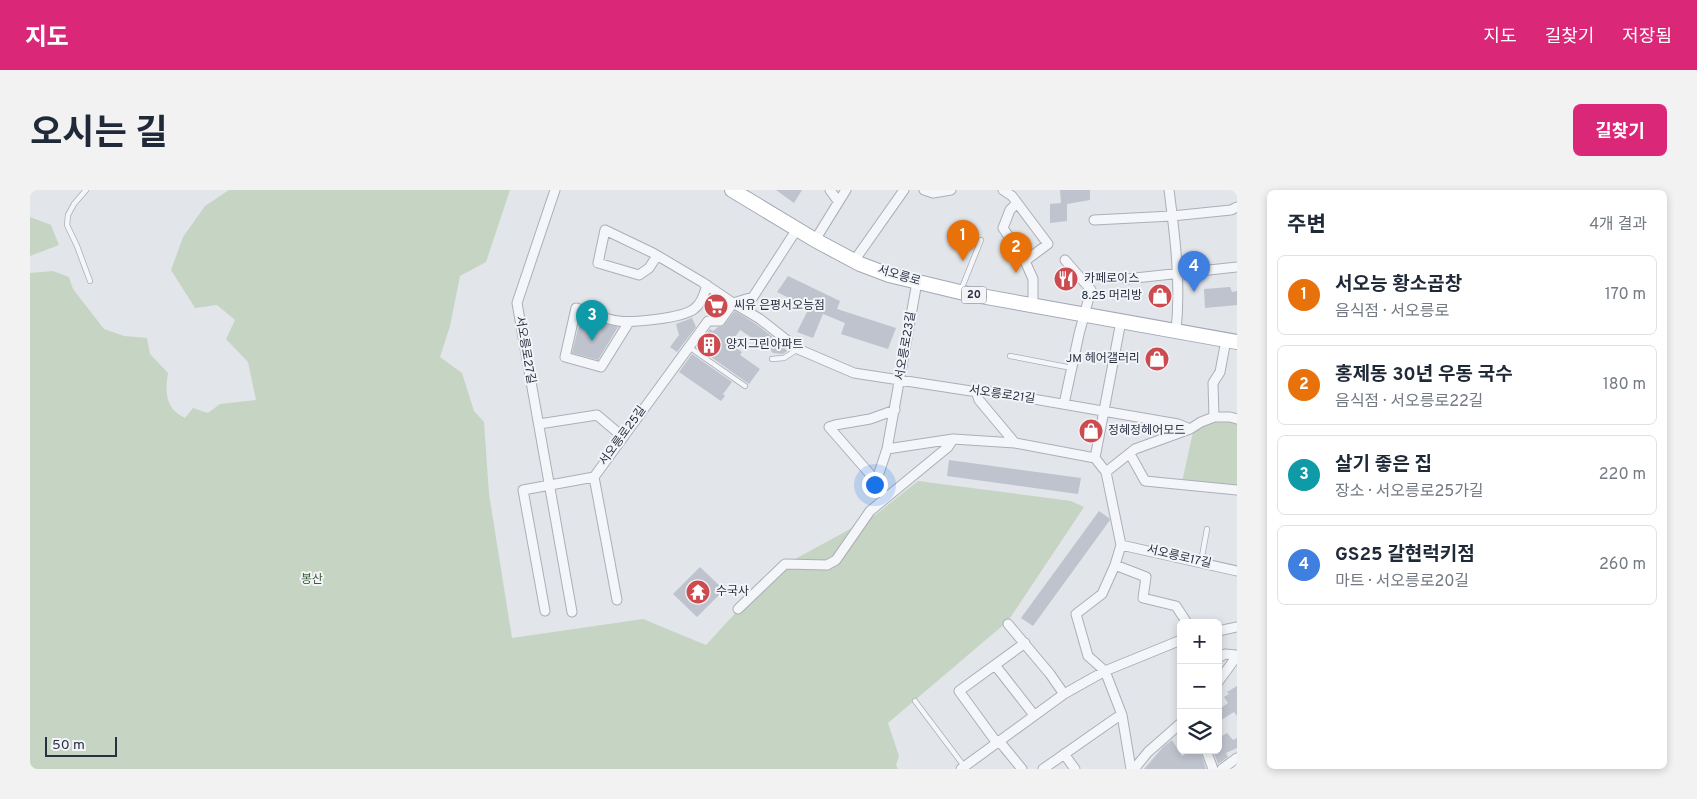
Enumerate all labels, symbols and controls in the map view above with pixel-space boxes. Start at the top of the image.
text: 지도 [25,24,69,54]
text: 지도 [1484,26,1517,49]
text: 길찾기 [1545,26,1594,49]
text: 저장됨 [1622,26,1672,49]
button: 길찾기 [1573,104,1667,156]
text: 오시는 길 [30,113,168,157]
text: 주변 [1287,212,1326,239]
text: 4개 결과 [1589,215,1647,235]
pin: 1 [947,220,979,261]
pin: 2 [1000,232,1032,273]
pin: 4 [1178,251,1210,292]
street label: 서오릉로 [876,262,922,290]
restaurant icon: 카페로이스 [1053,266,1079,292]
place label: 카페로이스 [1084,271,1139,287]
text: 서오능 황소곱창 [1335,273,1462,297]
shop icon: 8.25 머리방 [1147,283,1173,309]
text: 1 [1301,285,1307,305]
text: 170 m [1605,285,1646,305]
road number: 20 [962,286,986,304]
place label: 8.25 머리방 [1081,288,1142,304]
supermarket icon: 씨유 은평서오능점 [703,293,729,319]
place label: 씨유 은평서오능점 [734,298,825,314]
pin: 3 [576,300,608,341]
text: 음식점 · 서오릉로 [1335,302,1449,322]
street label: 서오릉로23길 [892,310,920,382]
street label: 서오릉로27길 [511,315,539,385]
building icon: 양지그린아파트 [696,332,722,358]
place label: 양지그린아파트 [726,337,803,353]
shop icon: JM 헤어갤러리 [1144,346,1170,372]
place label: JM 헤어갤러리 [1066,351,1140,367]
text: 홍제동 30년 우동 국수 [1335,363,1513,387]
text: 2 [1299,375,1309,395]
text: 180 m [1603,375,1646,395]
street label: 서오릉로21길 [968,382,1036,408]
text: 음식점 · 서오릉로22길 [1335,392,1483,412]
street label: 서오릉로25길 [596,403,650,469]
shop icon: 정혜정헤어모드 [1078,418,1104,444]
place label: 정혜정헤어모드 [1108,423,1185,439]
text: 살기 좋은 집 [1335,453,1432,477]
text: 3 [1299,465,1309,485]
text: 220 m [1599,465,1646,485]
your location [862,472,888,498]
text: 장소 · 서오릉로25가길 [1335,482,1484,502]
street label: 서오릉로17길 [1145,542,1213,572]
text: GS25 갈현럭키점 [1335,543,1475,567]
text: 4 [1299,555,1309,575]
text: 260 m [1599,555,1646,575]
park label: 봉산 [301,572,323,588]
text: 마트 · 서오릉로20길 [1335,572,1469,592]
temple icon: 수국사 [685,579,711,605]
place label: 수국사 [716,584,749,600]
map controls [1177,619,1222,754]
button: + [1177,619,1222,664]
button: − [1177,664,1222,709]
button: layers [1177,709,1222,754]
scale bar [45,734,118,757]
text: 50 m [52,737,85,754]

